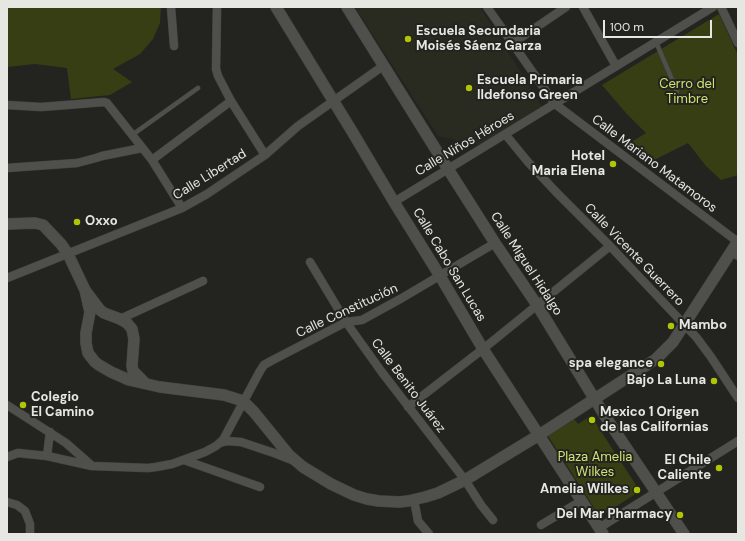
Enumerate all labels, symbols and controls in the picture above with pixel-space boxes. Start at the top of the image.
scale bar [605,12,714,38]
text: 100 m [610,19,644,35]
place label: Escuela Secundaria Moisés Sáenz Garza [416,24,542,55]
marker: Escuela Secundaria Moisés Sáenz Garza [403,34,413,44]
place label: Escuela Primaria Ildefonso Green [477,73,583,104]
park label: Cerro del Timbre [659,77,715,108]
marker: Escuela Primaria Ildefonso Green [464,83,474,93]
street label: Calle Niños Héroes [413,108,517,180]
street label: Calle Mariano Matamoros [588,112,720,216]
street label: Calle Libertad [170,146,250,204]
place label: Hotel Maria Elena [532,149,605,180]
marker: Hotel Maria Elena [608,159,618,169]
street label: Calle Vicente Guerrero [581,200,687,310]
street label: Calle Cabo San Lucas [409,205,489,325]
street label: Calle Miguel Hidalgo [487,209,565,319]
place label: Oxxo [85,214,118,230]
marker: Oxxo [72,217,82,227]
street label: Calle Constitución [294,281,400,341]
place label: Mambo [679,318,727,334]
marker: Mambo [666,321,676,331]
street label: Calle Benito Juárez [368,336,448,436]
place label: spa elegance [569,356,653,372]
marker: spa elegance [656,359,666,369]
place label: Bajo La Luna [627,373,706,389]
marker: Bajo La Luna [709,376,719,386]
place label: Colegio El Camino [31,390,94,421]
marker: Colegio El Camino [18,400,28,410]
place label: Mexico 1 Origen de las Californias [600,405,709,436]
marker: Mexico 1 Origen de las Californias [587,415,597,425]
park label: Plaza Amelia Wilkes [558,450,632,481]
place label: El Chile Caliente [658,453,711,484]
marker: El Chile Caliente [714,463,724,473]
place label: Amelia Wilkes [540,482,629,498]
marker: Amelia Wilkes [632,485,642,495]
place label: Del Mar Pharmacy [556,507,672,523]
marker: Del Mar Pharmacy [675,510,685,520]

